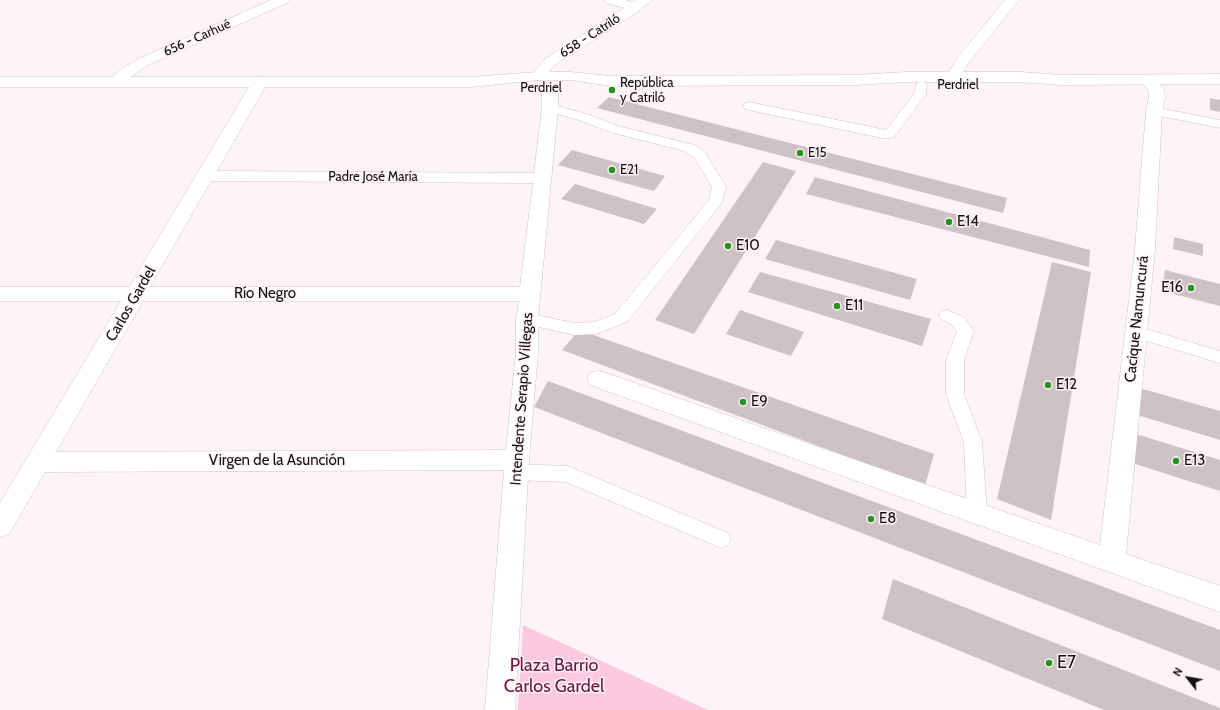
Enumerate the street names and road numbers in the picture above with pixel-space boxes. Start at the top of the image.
street label: 658 - Catriló [557,11,623,61]
street label: 656 - Carhué [161,16,233,60]
street label: Perdriel [937,77,979,93]
street label: Perdriel [520,80,562,96]
street label: Padre José María [328,169,418,185]
street label: Cacique Namuncurá [1121,255,1153,383]
street label: Carlos Gardel [102,263,160,345]
street label: Río Negro [234,285,296,303]
street label: Intendente Serapio Villegas [507,312,537,486]
street label: Virgen de la Asunción [209,452,345,470]

